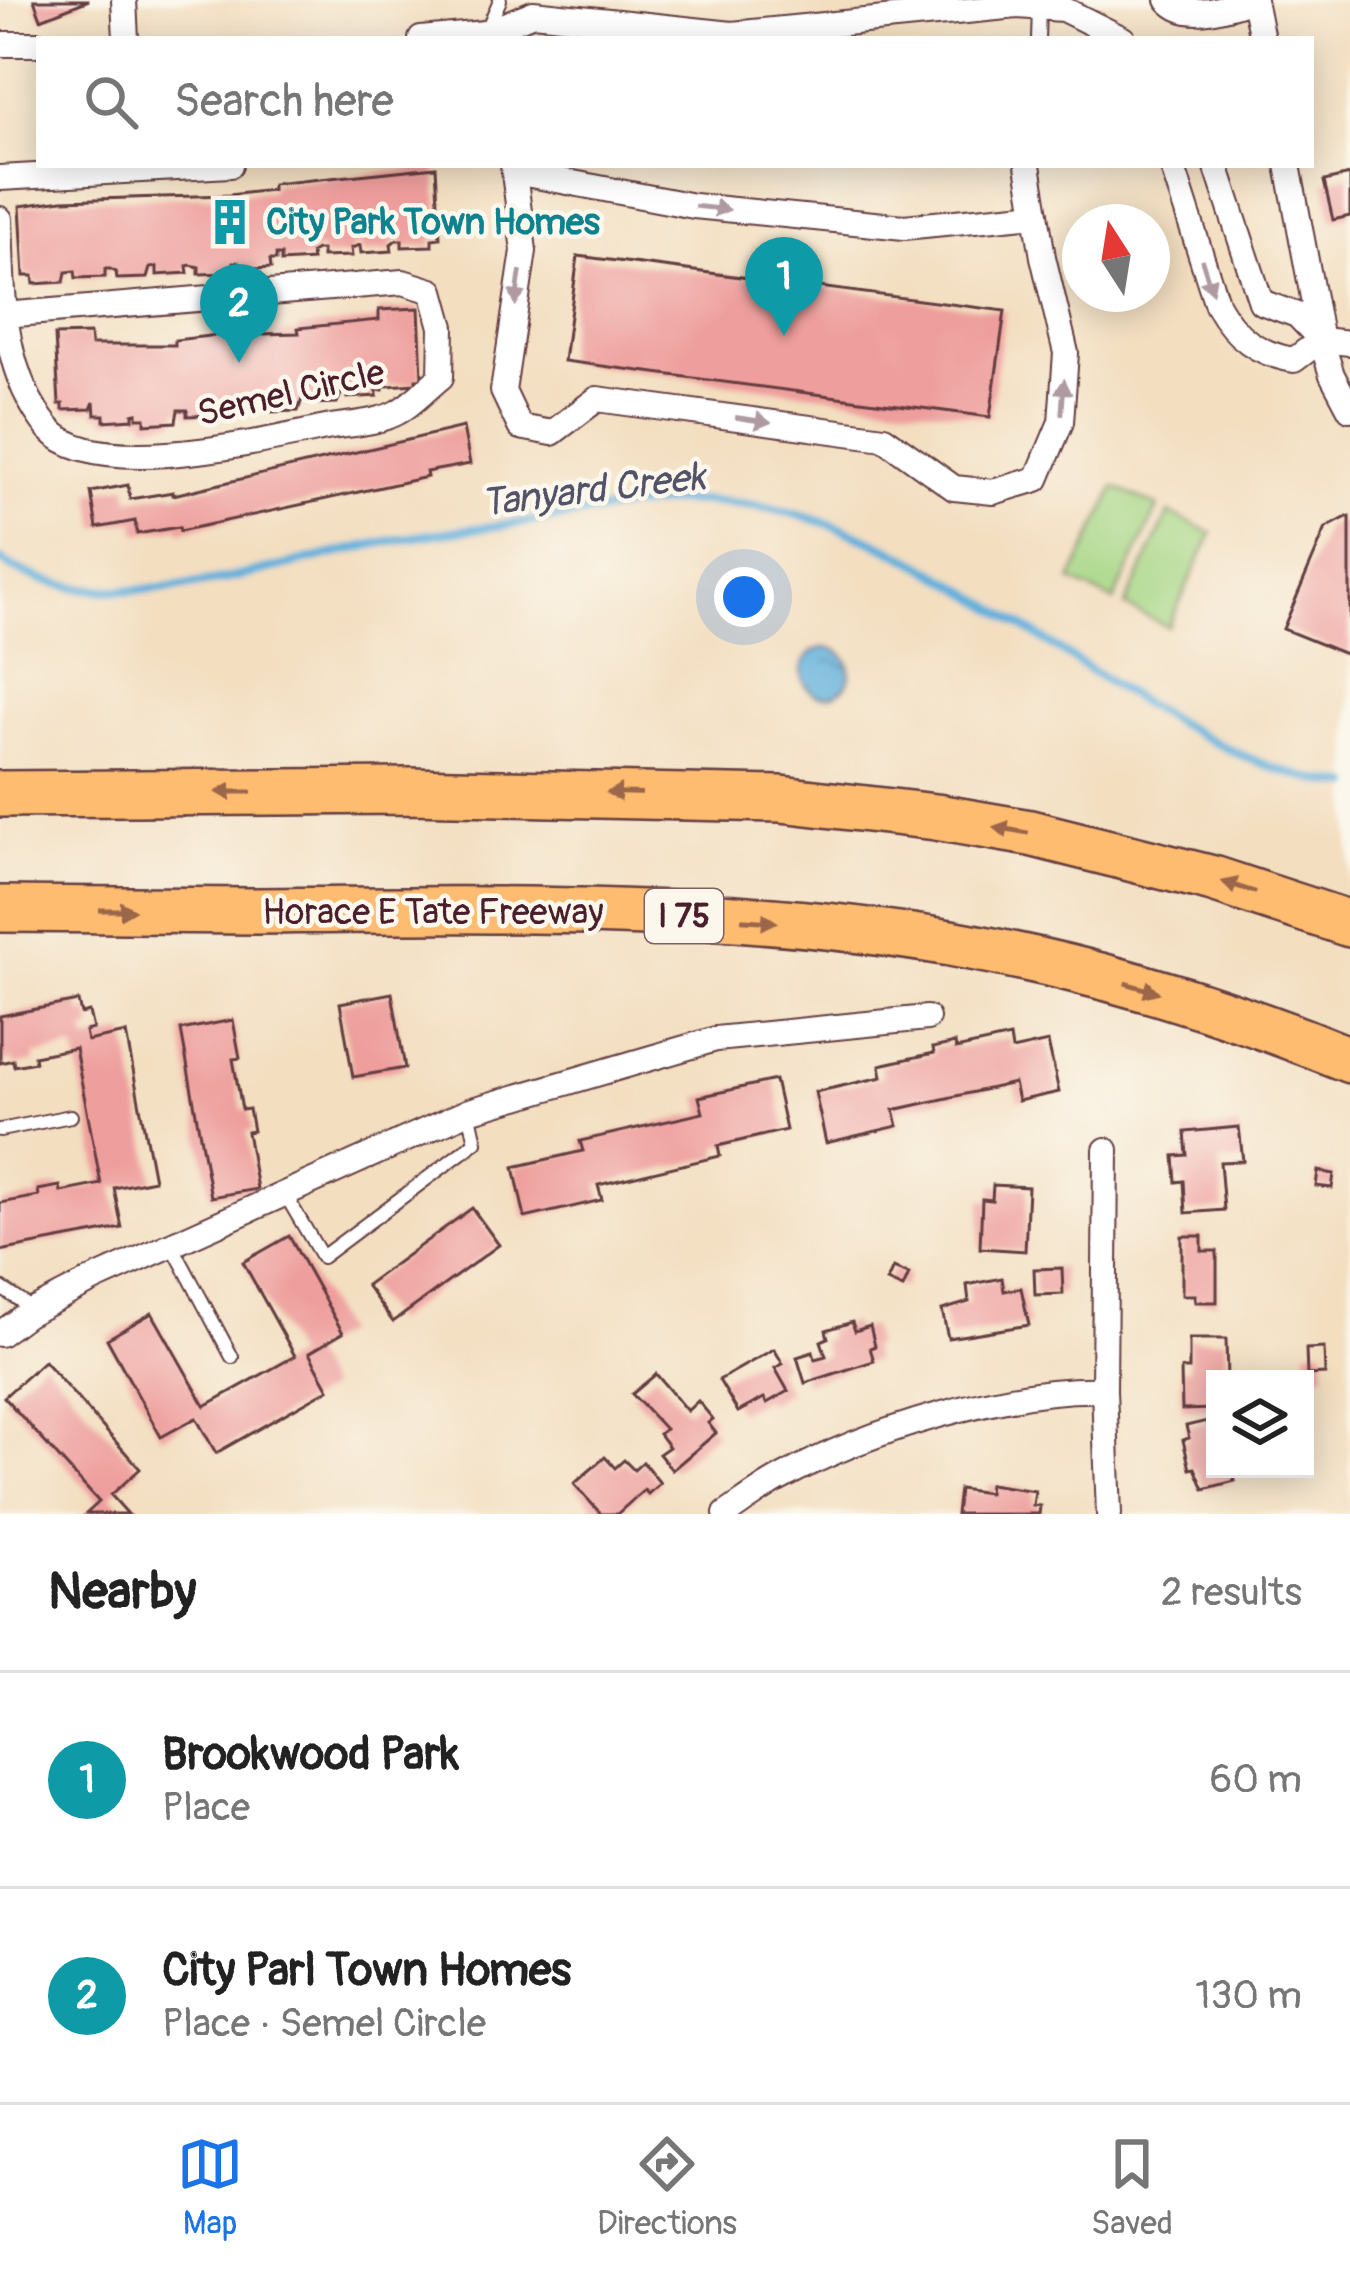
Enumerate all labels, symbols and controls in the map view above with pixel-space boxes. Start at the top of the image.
search box [36,36,1314,168]
icon: search [78,69,144,135]
text: Search here [174,74,394,130]
building icon: City Park Town Homes [205,197,255,247]
one-way arrow [694,198,732,217]
place label: City Park Town Homes [266,200,601,245]
north arrow [1062,204,1170,312]
pin: 1 [745,237,823,336]
one-way arrow [1199,259,1218,295]
pin: 2 [200,264,278,363]
one-way arrow [508,270,527,307]
street label: Semel Circle [193,350,389,436]
one-way arrow [1053,378,1072,415]
one-way arrow [735,411,772,430]
water label: Tanyard Creek [478,452,711,528]
your location [714,567,774,627]
one-way arrow [214,782,252,802]
one-way arrow [604,784,642,803]
one-way arrow [992,820,1030,838]
one-way arrow [1220,877,1257,895]
road number: I 75 [645,889,723,943]
street label: Horace E Tate Freeway [262,890,604,935]
one-way arrow [99,900,137,919]
one-way arrow [741,912,778,931]
one-way arrow [1124,979,1161,998]
map controls [1206,1370,1314,1478]
button: layers [1206,1370,1314,1478]
text: Nearby [48,1560,196,1624]
text: 2 results [1161,1568,1302,1617]
text: Brookwood Park [162,1727,459,1783]
text: 1 [79,1755,95,1804]
text: 60 m [1210,1755,1302,1804]
text: Place [162,1783,250,1832]
text: City Parl Town Homes [162,1943,571,1999]
text: 2 [76,1971,98,2020]
text: 130 m [1195,1971,1302,2020]
text: Place · Semel Circle [162,1999,486,2048]
tab: Map [177,2131,243,2244]
tab: Directions [597,2131,737,2244]
tab: Saved [1091,2131,1173,2244]

